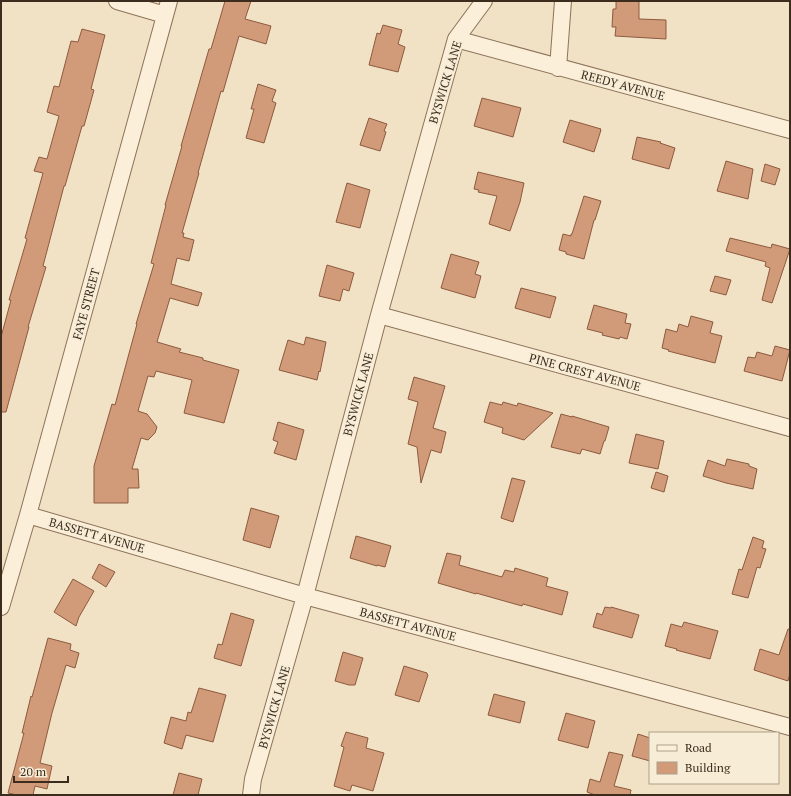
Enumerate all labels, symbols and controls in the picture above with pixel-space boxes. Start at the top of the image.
street label: BYSWICK LANE [425,39,465,125]
street label: REEDY AVENUE [580,67,666,103]
street label: FAYE STREET [69,266,103,341]
street label: PINE CREST AVENUE [528,350,642,394]
street label: BYSWICK LANE [340,351,376,437]
street label: BASSETT AVENUE [47,514,147,556]
street label: BASSETT AVENUE [358,604,458,644]
street label: BYSWICK LANE [255,664,293,750]
legend [649,732,779,784]
text: Road [685,740,712,755]
scale bar [14,758,68,784]
text: Building [685,760,731,775]
text: 20 m [20,764,47,779]

